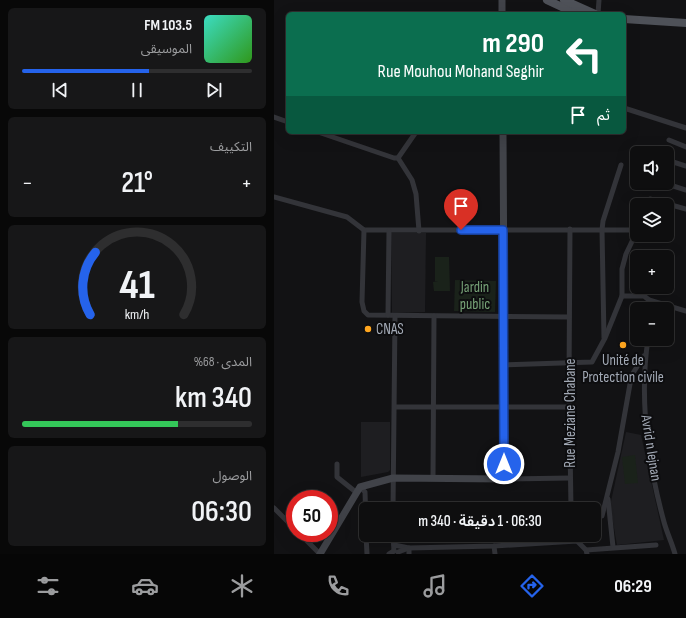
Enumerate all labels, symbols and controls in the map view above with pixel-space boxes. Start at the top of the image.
text: 103.5 FM [144,16,192,35]
text: 290 m [482,27,544,60]
icon: left [558,28,610,80]
text: الموسيقى [141,41,192,57]
text: Rue Mouhou Mohand Seghir [378,61,544,82]
icon: previous [49,79,71,101]
icon: pause [126,79,148,101]
icon: next [203,79,225,101]
icon: arrive [567,104,589,126]
text: ثم [597,106,610,125]
text: التكييف [210,139,252,155]
map controls [630,146,674,346]
button: sound [630,146,674,190]
text: 21° [121,165,153,201]
text: − [22,170,33,197]
text: + [241,170,252,197]
pin [444,189,478,230]
icon: arrive [450,195,472,217]
button: layers [630,198,674,242]
button: + [630,250,674,294]
text: 41 [119,261,155,310]
park label: Jardin public [460,278,490,314]
button: − [630,302,674,346]
text: km/h [125,306,149,323]
place label: CNAS [376,320,404,339]
marker: CNAS [363,324,373,334]
marker: Unité de Protection civile [618,340,628,350]
place label: Unité de Protection civile [582,351,664,387]
text: المدى · 68% [194,354,252,370]
street label: Rue Meziane Chabane [561,358,580,468]
text: 340 km [175,380,252,416]
street label: Avrid n lejnan [636,413,666,482]
position arrow [483,443,525,485]
text: الوصول [212,468,252,484]
speed limit sign: 50 [286,490,338,542]
text: 06:30 [191,494,252,530]
text: 06:30 · 1 دقيقة · 340 m [418,512,542,531]
icon: filters [34,572,62,600]
icon: car [131,572,159,600]
icon: climate [228,572,256,600]
icon: phone [324,572,352,600]
icon: music [421,572,449,600]
icon: directions [518,572,546,600]
text: 06:29 [614,576,652,597]

